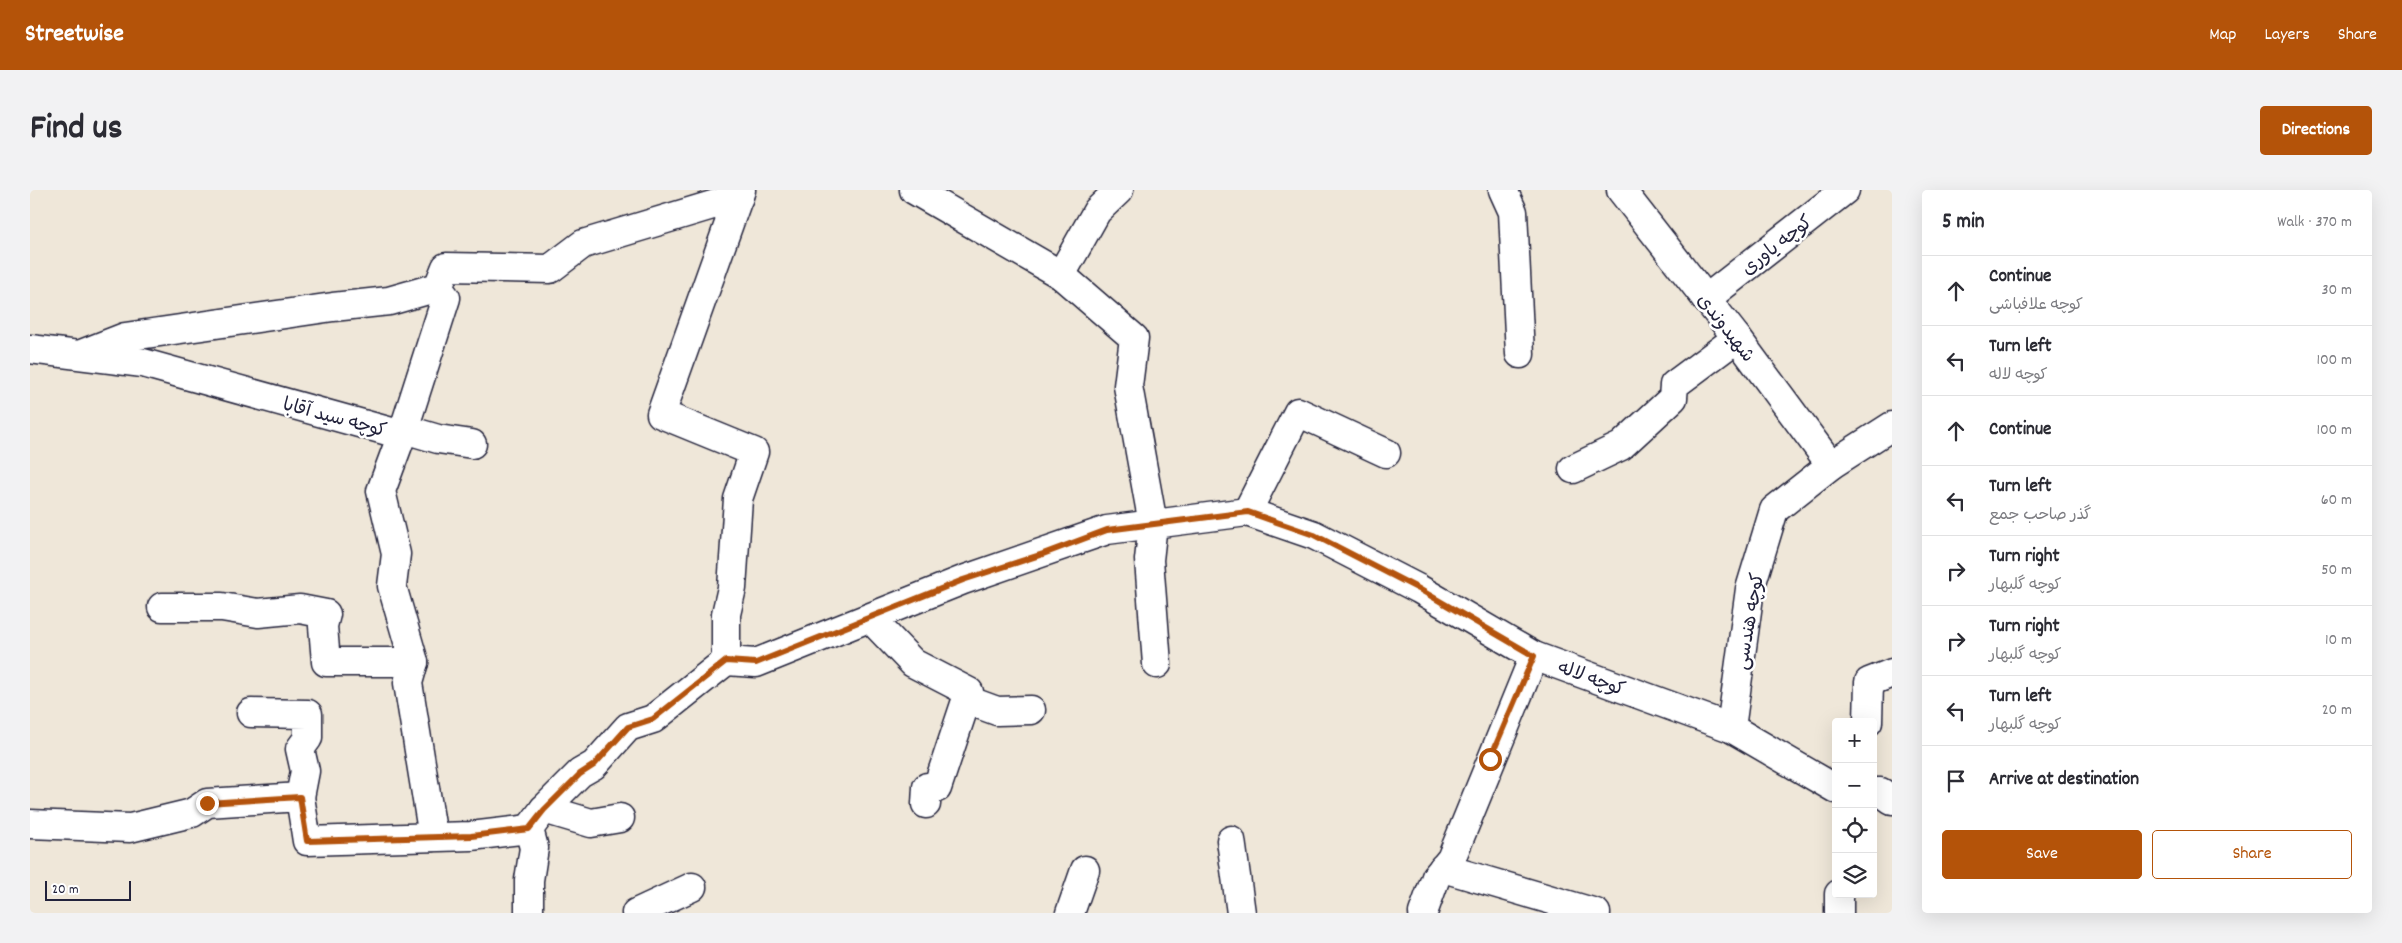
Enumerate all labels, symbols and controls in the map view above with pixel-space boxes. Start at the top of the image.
text: Streetwise [25,18,124,52]
text: Map [2209,23,2236,48]
text: Layers [2264,23,2310,48]
text: Share [2338,23,2377,48]
text: Find us [30,105,122,155]
button: Directions [2260,106,2372,155]
text: 5 min [1942,208,1985,238]
street label: کوچه یاوری [1737,210,1820,283]
text: Walk · 370 m [2277,211,2352,234]
text: Continue [1989,264,2051,291]
icon: ahead [1942,277,1970,305]
text: 30 m [2322,279,2352,302]
street label: شهیدوندی [1689,289,1760,369]
text: کوچه علافباشی [1989,294,2083,317]
text: Turn left [1989,334,2052,361]
icon: left [1942,347,1970,375]
text: 100 m [2316,349,2352,372]
text: کوچه لاله [1989,364,2048,387]
street label: کوچه سید آقابا [279,393,389,446]
icon: ahead [1942,417,1970,445]
text: Continue [1989,417,2051,444]
text: 100 m [2316,419,2352,442]
text: Turn left [1989,474,2052,501]
icon: left [1942,487,1970,515]
text: 60 m [2321,489,2352,512]
text: گذر صاحب جمع [1989,504,2091,527]
text: Turn right [1989,544,2060,571]
icon: right [1942,557,1970,585]
text: 50 m [2321,559,2352,582]
street label: کوچه هندسی [1730,571,1773,672]
text: کوچه گلبهار [1989,574,2062,597]
text: Turn right [1989,614,2060,641]
icon: right [1942,627,1970,655]
text: 10 m [2325,629,2352,652]
text: کوچه گلبهار [1989,644,2062,667]
street label: کوچه لاله [1553,656,1628,705]
text: Turn left [1989,684,2052,711]
icon: left [1942,697,1970,725]
text: 20 m [2322,699,2352,722]
text: کوچه گلبهار [1989,714,2062,737]
map controls [1832,718,1877,898]
button: + [1832,718,1877,763]
route start [1479,748,1502,771]
button: − [1832,763,1877,808]
icon: arrive [1942,767,1970,795]
text: Arrive at destination [1989,767,2139,794]
route end [196,792,219,815]
button: locate [1832,808,1877,853]
button: Save [1942,830,2142,879]
button: Share [2152,830,2352,879]
button: layers [1832,853,1877,898]
scale bar [45,878,131,901]
text: 20 m [52,880,79,900]

